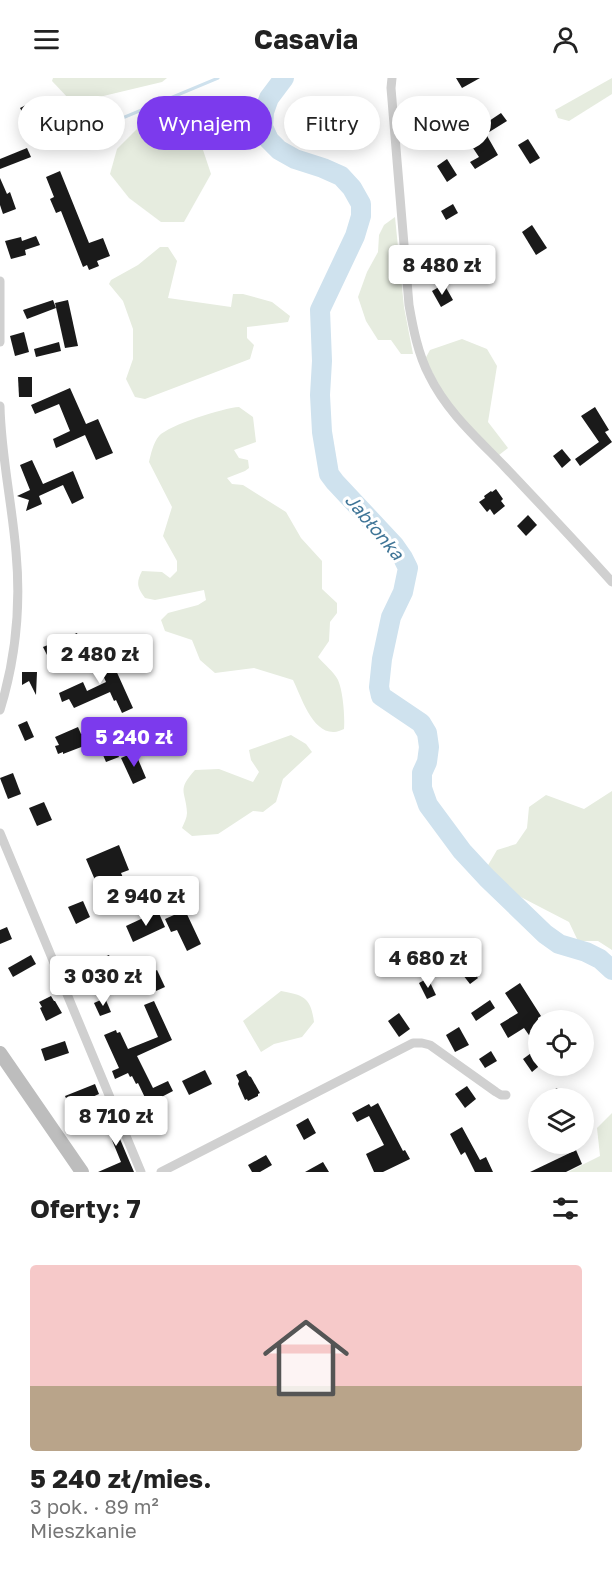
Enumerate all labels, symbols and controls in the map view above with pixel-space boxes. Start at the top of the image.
icon: menu [30,23,63,56]
text: Casavia [254,23,358,55]
icon: person [549,23,582,56]
chip: Kupno [18,96,125,150]
chip: Wynajem [137,96,272,150]
chip: Filtry [284,96,380,150]
chip: Nowe [392,96,491,150]
pin: 8 480 zł [380,245,504,296]
text: 8 480 zł [403,252,481,276]
water label: Jabłonka [341,489,409,564]
pin: 2 480 zł [38,634,162,685]
text: 2 480 zł [61,641,139,665]
pin: 5 240 zł [72,717,196,768]
text: 5 240 zł [95,724,173,748]
pin: 2 940 zł [84,876,208,927]
text: 2 940 zł [107,883,185,907]
pin: 4 680 zł [366,938,490,989]
text: 4 680 zł [389,945,467,969]
pin: 3 030 zł [41,956,165,1007]
text: 3 030 zł [64,963,142,987]
map controls [528,1010,594,1154]
button: locate [528,1010,594,1076]
button: layers [528,1088,594,1154]
pin: 8 710 zł [54,1096,178,1147]
text: 8 710 zł [79,1103,153,1127]
icon: filters [549,1192,582,1225]
text: Oferty: 7 [30,1193,141,1224]
icon: home [252,1304,360,1412]
text: 5 240 zł/mies. [30,1463,211,1494]
text: 3 pok. · 89 m² [30,1494,159,1518]
text: Mieszkanie [30,1518,137,1542]

